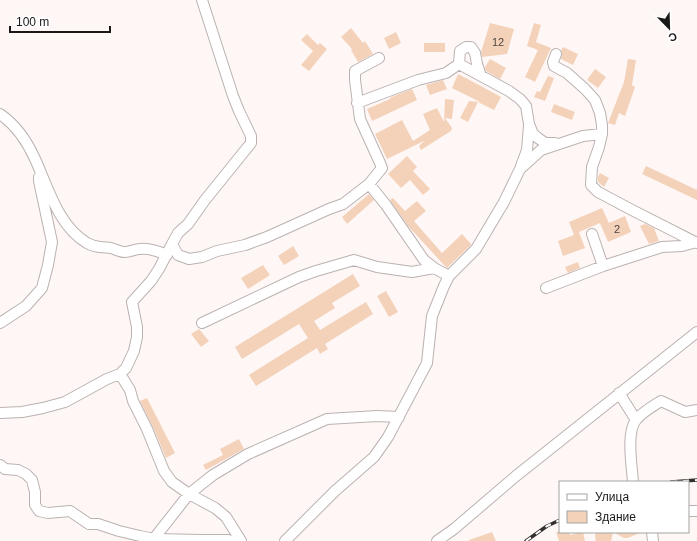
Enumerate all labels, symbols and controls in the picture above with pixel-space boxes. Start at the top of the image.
scale bar [10,8,110,34]
north arrow [649,8,689,48]
text: 100 m [16,15,49,29]
text: С [667,30,679,44]
house number: 12 [492,36,504,48]
house number: 2 [614,223,620,235]
legend [559,481,689,533]
text: Улица [595,490,629,504]
text: Здание [595,510,636,524]

